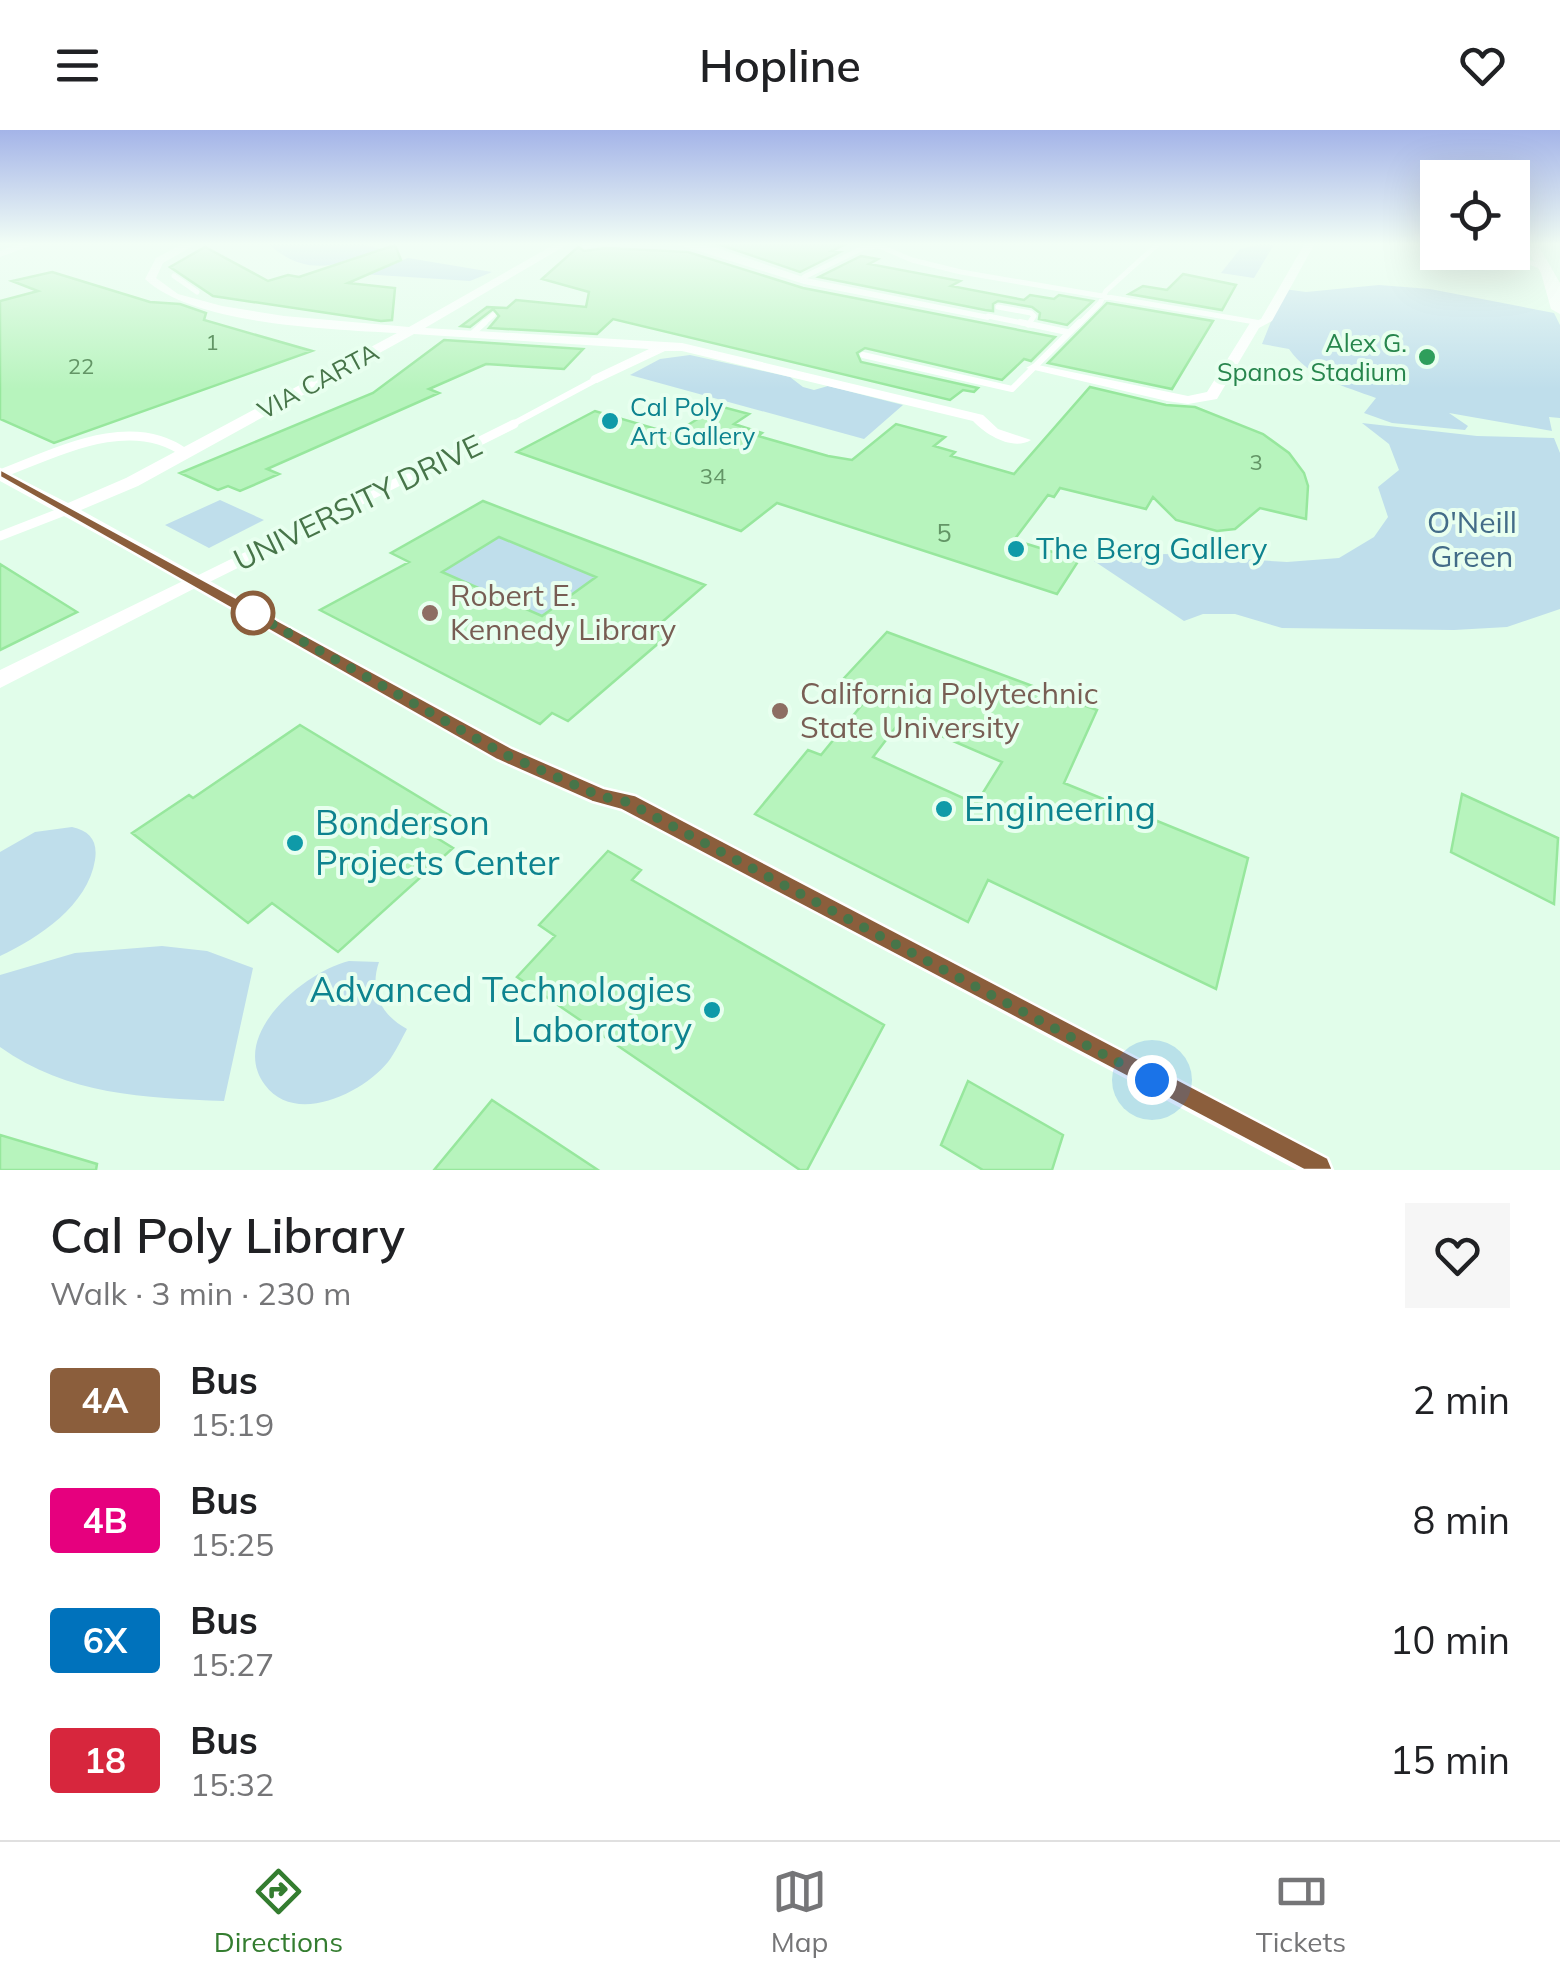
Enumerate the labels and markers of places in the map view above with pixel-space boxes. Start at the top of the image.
place label: Alex G. Spanos Stadium [1217,327,1407,387]
marker: Alex G. Spanos Stadium [1416,346,1438,368]
place label: Cal Poly Art Gallery [630,391,755,451]
marker: Cal Poly Art Gallery [599,410,621,432]
place label: The Berg Gallery [1036,529,1268,567]
marker: The Berg Gallery [1005,538,1027,560]
place label: Robert E. Kennedy Library [450,576,676,648]
unlabelled marker [232,592,274,634]
marker: Robert E. Kennedy Library [419,602,441,624]
place label: California Polytechnic State University [800,674,1099,746]
marker: California Polytechnic State University [769,700,791,722]
place label: Engineering [964,786,1156,830]
marker: Engineering [933,798,955,820]
place label: Bonderson Projects Center [315,800,560,884]
marker: Bonderson Projects Center [284,832,306,854]
place label: Advanced Technologies Laboratory [310,967,692,1051]
marker: Advanced Technologies Laboratory [701,999,723,1021]

